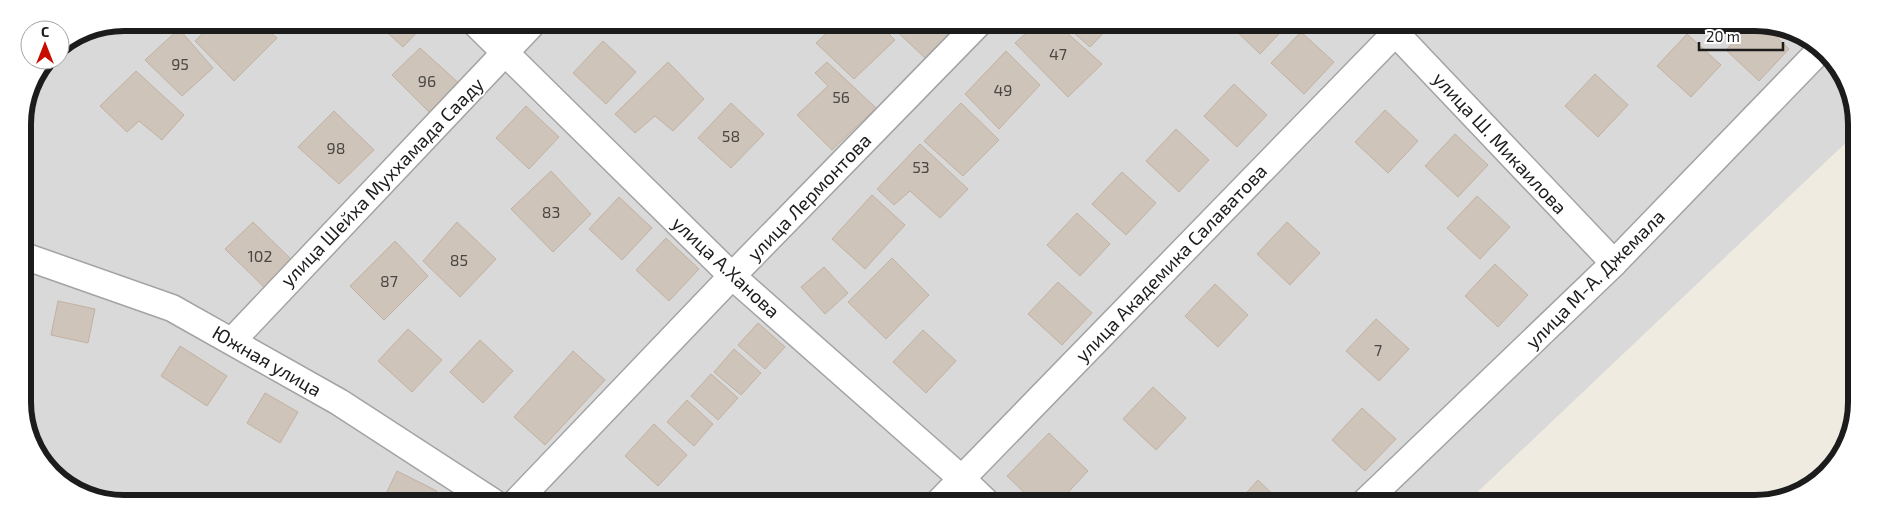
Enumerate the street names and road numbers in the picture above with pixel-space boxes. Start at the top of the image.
street label: улица Ш. Микаилова [1428,67,1572,219]
street label: улица Шейха Муххамада Сааду [275,72,489,292]
street label: улица Лермонтова [742,128,876,266]
street label: улица Академика Салаватова [1070,159,1272,367]
street label: улица М-А. Джемала [1520,204,1670,354]
street label: улица А.Ханова [667,211,785,323]
street label: Южная улица [208,320,326,402]

